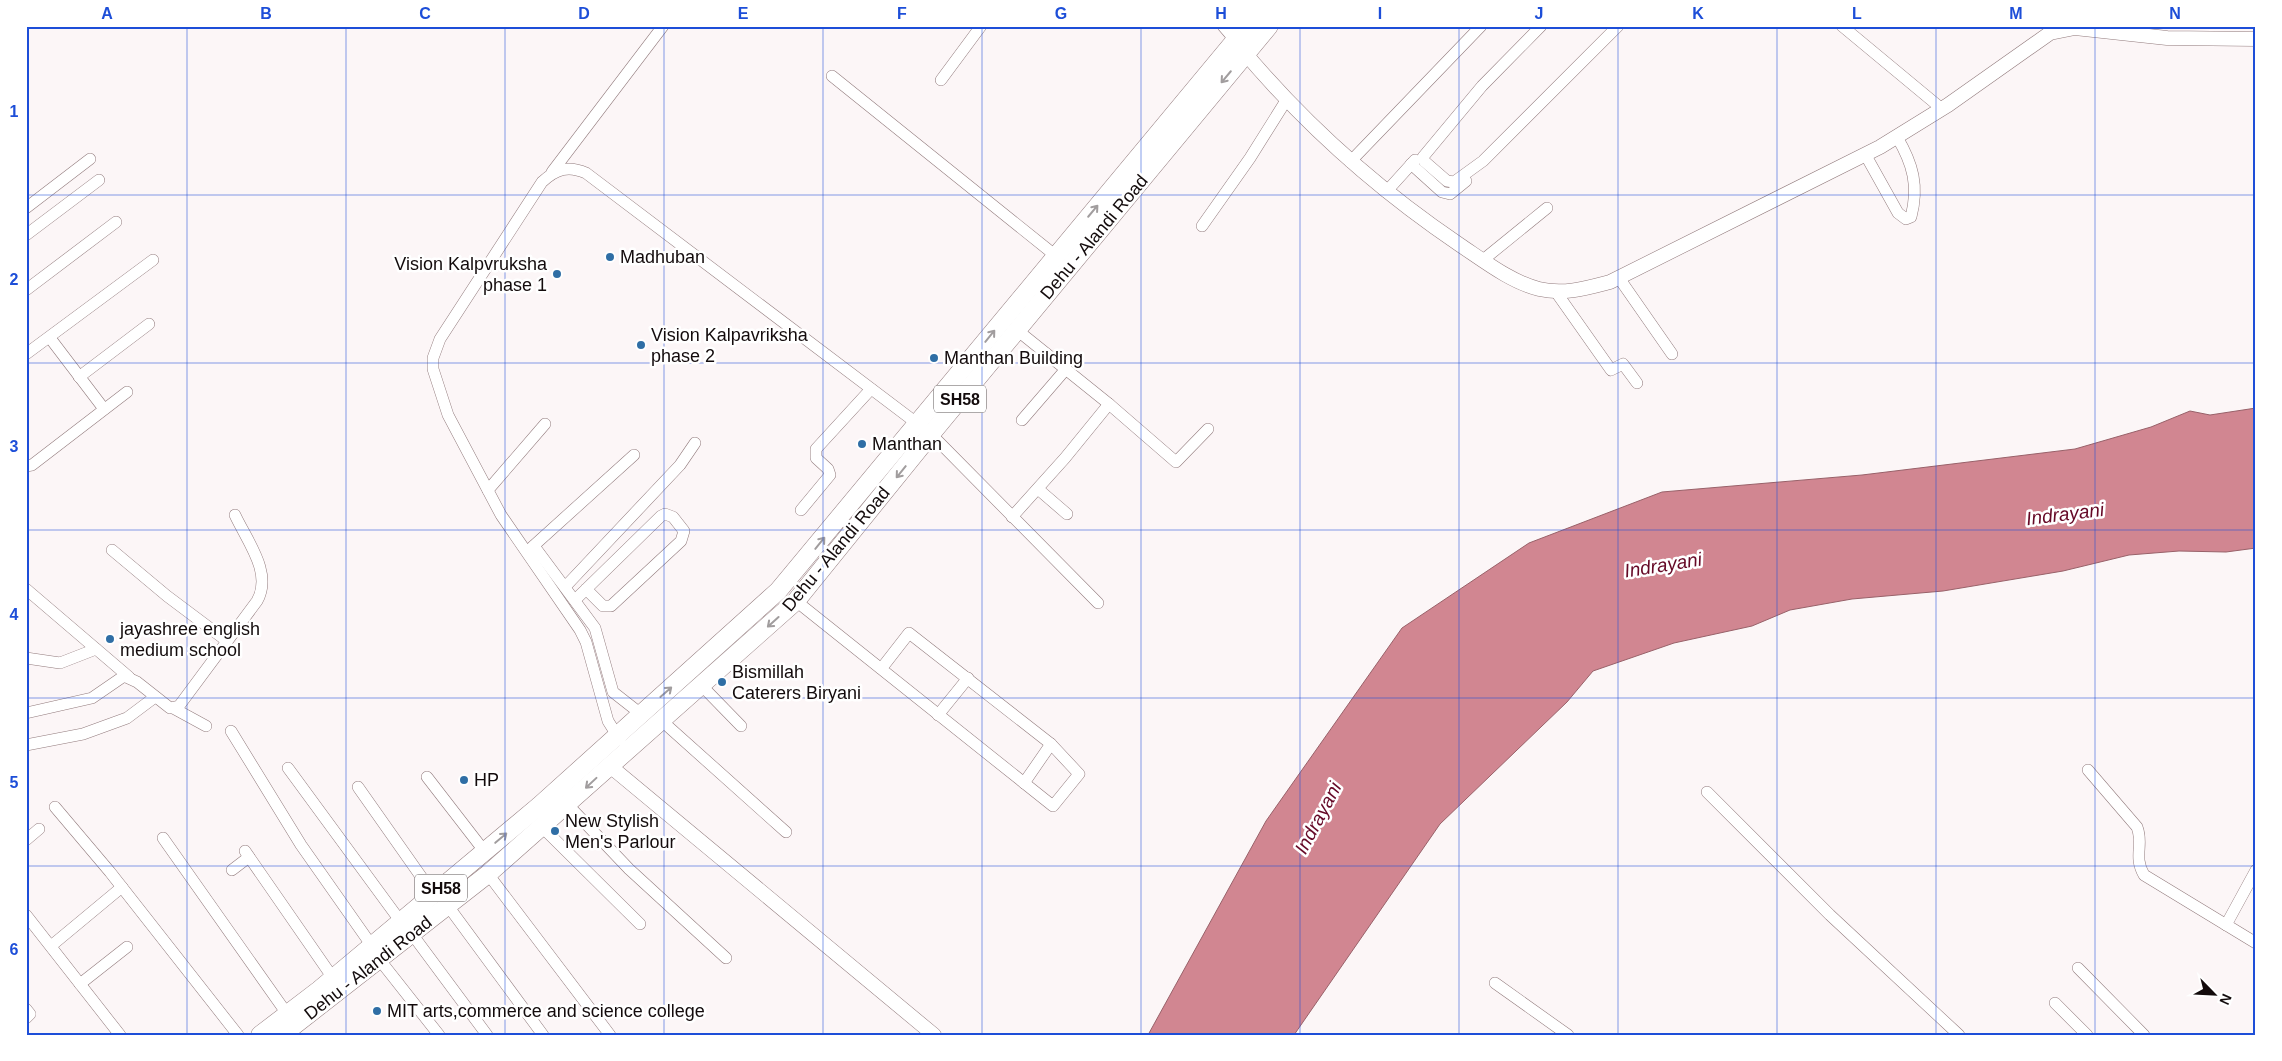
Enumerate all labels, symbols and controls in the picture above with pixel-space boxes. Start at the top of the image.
text: A [101,5,113,22]
text: B [260,5,272,22]
text: C [419,5,431,22]
text: D [578,5,590,22]
text: E [738,5,749,22]
text: F [897,5,907,22]
text: G [1055,5,1067,22]
text: H [1215,5,1227,22]
text: I [1378,5,1382,22]
text: J [1535,5,1543,22]
text: K [1692,5,1704,22]
text: L [1852,5,1862,22]
text: M [2009,5,2023,22]
text: N [2169,5,2181,22]
one-way arrow [1221,70,1232,83]
text: 1 [10,103,19,120]
street label: Dehu - Alandi Road [1036,171,1152,303]
one-way arrow [1088,204,1099,217]
place label: Madhuban [620,247,705,267]
marker: Madhuban [604,251,616,263]
place label: Vision Kalpvruksha phase 1 [394,254,548,295]
marker: Vision Kalpvruksha phase 1 [551,268,563,280]
text: 2 [10,271,19,288]
place label: Vision Kalpavriksha phase 2 [651,325,809,366]
one-way arrow [984,330,995,343]
marker: Vision Kalpavriksha phase 2 [635,339,647,351]
place label: Manthan Building [944,348,1083,368]
marker: Manthan Building [928,352,940,364]
road number: SH58 [934,386,986,412]
place label: Manthan [872,434,942,454]
text: 3 [10,438,19,455]
marker: Manthan [856,438,868,450]
one-way arrow [895,465,906,478]
street label: Dehu - Alandi Road [778,483,894,615]
water label: Indrayani [2025,499,2106,529]
one-way arrow [815,536,826,549]
water label: Indrayani [1623,548,1704,581]
text: 4 [10,606,19,623]
one-way arrow [766,617,779,628]
place label: jayashree english medium school [119,619,260,660]
marker: jayashree english medium school [104,633,116,645]
place label: Bismillah Caterers Biryani [732,662,861,703]
marker: Bismillah Caterers Biryani [716,676,728,688]
one-way arrow [659,686,672,698]
place label: HP [474,770,499,790]
text: 5 [10,774,19,791]
marker: HP [458,774,470,786]
one-way arrow [585,777,598,789]
water label: Indrayani [1290,778,1346,857]
place label: New Stylish Men's Parlour [565,811,675,852]
marker: New Stylish Men's Parlour [549,825,561,837]
one-way arrow [495,832,508,843]
road number: SH58 [415,874,467,901]
street label: Dehu - Alandi Road [300,912,436,1024]
text: 6 [10,941,19,958]
north arrow [2190,968,2240,1018]
text: N [2217,991,2235,1007]
place label: MIT arts,commerce and science college [387,1001,705,1021]
marker: MIT arts,commerce and science college [371,1005,383,1017]

